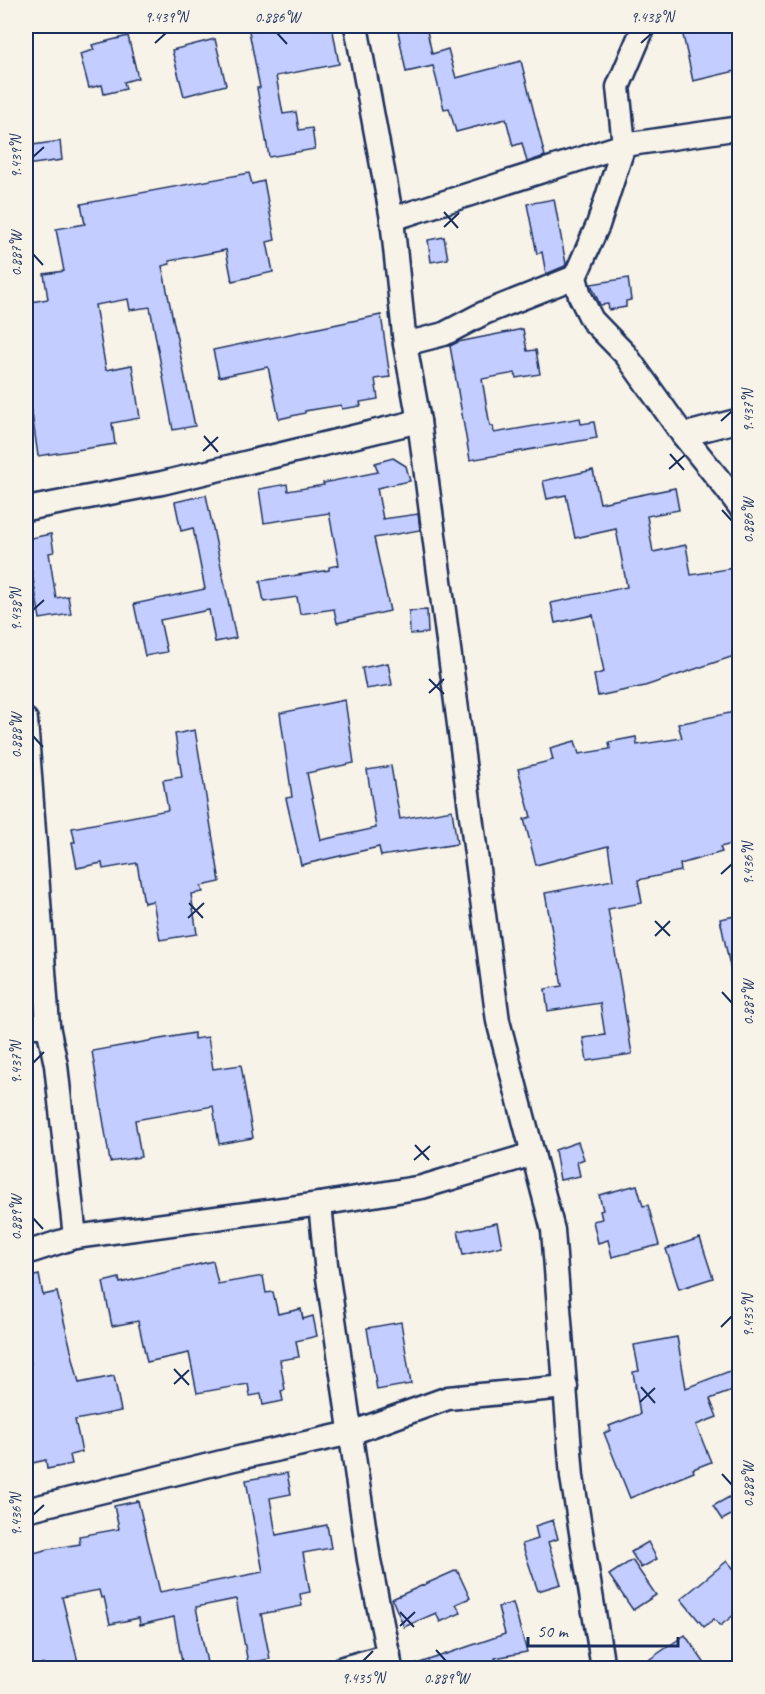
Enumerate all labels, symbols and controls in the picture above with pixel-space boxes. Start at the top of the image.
text: 9.439°N [144,8,191,27]
text: 0.886°W [254,8,303,27]
text: 9.438°N [630,8,677,27]
text: 9.439°N [7,132,26,179]
text: 0.887°W [7,228,26,277]
text: 9.437°N [739,386,758,433]
text: 0.886°W [739,495,758,544]
text: 9.438°N [7,585,26,632]
text: 0.888°W [7,710,26,759]
text: 9.436°N [739,839,758,886]
text: 0.887°W [739,977,758,1026]
text: 9.437°N [7,1038,26,1085]
text: 0.889°W [7,1192,26,1241]
text: 9.435°N [739,1291,758,1338]
text: 0.888°W [739,1459,758,1508]
text: 9.436°N [7,1490,26,1537]
scale bar [528,1610,678,1648]
text: 50 m [537,1620,570,1642]
text: 9.435°N [341,1669,388,1688]
text: 0.889°W [423,1669,472,1688]

